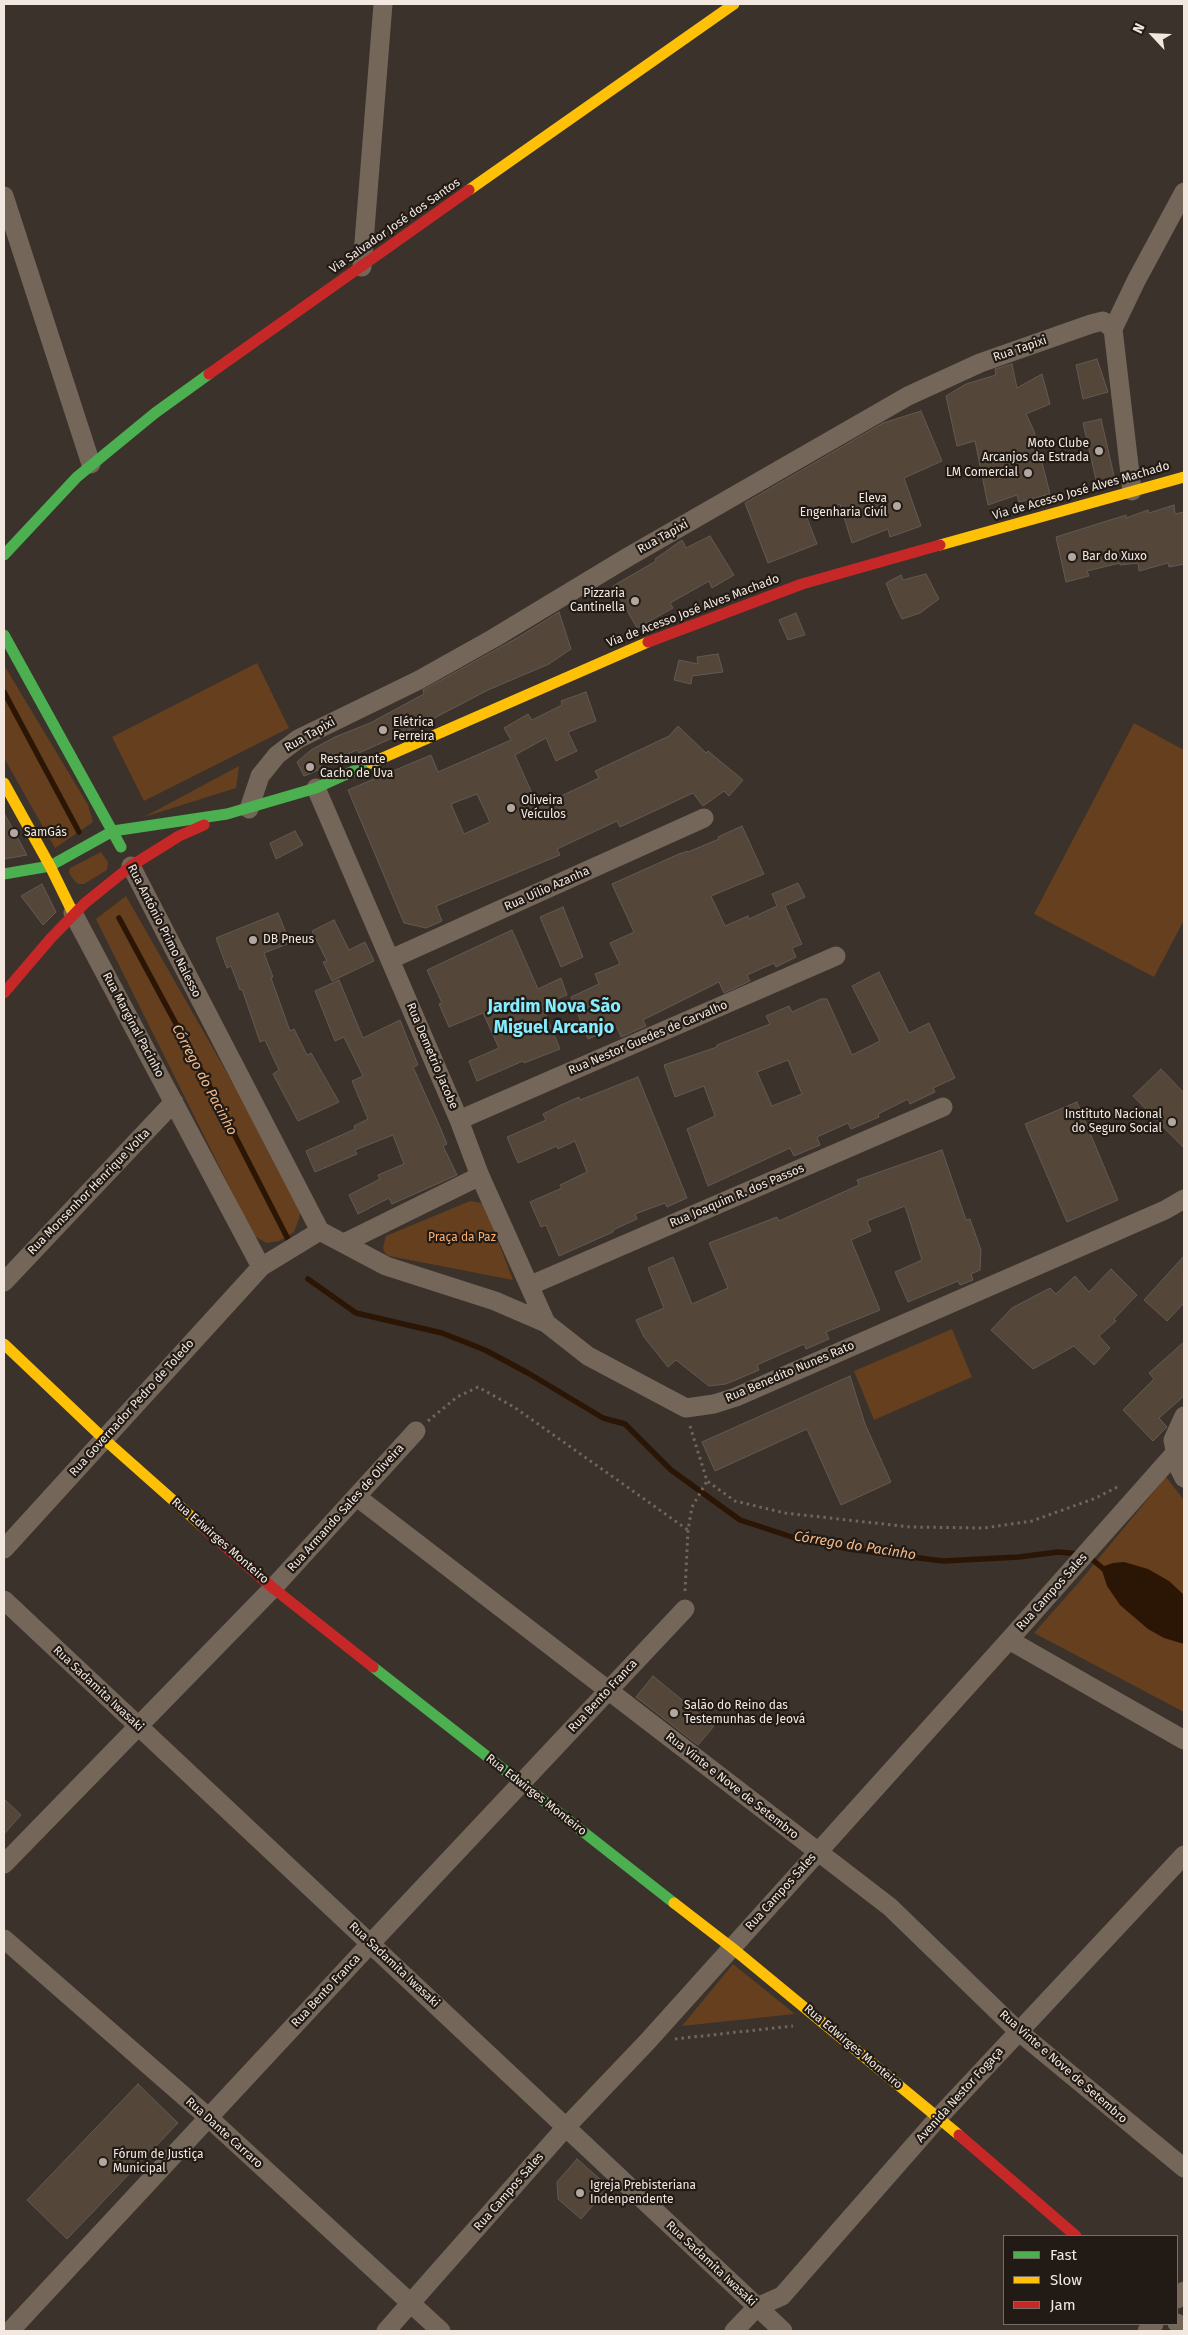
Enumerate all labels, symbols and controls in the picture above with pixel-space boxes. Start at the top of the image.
north arrow [1128,10,1178,60]
text: N [1129,21,1149,36]
street label: Via Salvador José dos Santos [327,175,463,277]
street label: Rua Tapixi [991,333,1049,365]
place label: Moto Clube Arcanjos da Estrada [982,437,1089,465]
marker: Moto Clube Arcanjos da Estrada [1093,445,1105,457]
street label: Via de Acesso José Alves Machado [991,459,1171,523]
place label: LM Comercial [946,466,1018,480]
marker: LM Comercial [1022,467,1034,479]
place label: Eleva Engenharia Civíl [800,492,887,520]
marker: Eleva Engenharia Civíl [891,500,903,512]
street label: Rua Tapixi [635,517,691,557]
place label: Bar do Xuxo [1082,550,1147,564]
marker: Bar do Xuxo [1066,551,1078,563]
street label: Via de Acesso José Alves Machado [605,571,781,651]
place label: Pizzaria Cantinella [570,587,625,615]
marker: Pizzaria Cantinella [629,595,641,607]
street label: Rua Tapixi [282,715,338,755]
place label: Elétrica Ferreira [393,716,435,744]
marker: Elétrica Ferreira [377,724,389,736]
place label: Restaurante Cacho de Uva [320,753,393,781]
marker: Restaurante Cacho de Uva [304,761,316,773]
place label: Oliveira Veículos [521,794,566,822]
marker: Oliveira Veículos [505,802,517,814]
place label: SamGás [24,826,67,840]
marker: SamGás [8,827,20,839]
street label: Rua Antônio Primo Nalesso [124,862,204,1000]
street label: Rua Uílio Azanha [502,864,592,914]
place label: DB Pneus [263,933,314,947]
marker: DB Pneus [247,934,259,946]
street label: Rua Marginal Pacinho [99,970,167,1080]
district label: Jardim Nova São Miguel Arcanjo [487,996,621,1038]
street label: Rua Nestor Guedes de Carvalho [566,998,730,1078]
street label: Rua Demetrio Jacobe [403,1001,461,1111]
water label: Córrego do Pacinho [168,1022,240,1138]
place label: Instituto Nacional do Seguro Social [1065,1108,1162,1136]
marker: Instituto Nacional do Seguro Social [1166,1116,1178,1128]
street label: Rua Monsenhor Henrique Volta [25,1126,153,1258]
street label: Rua Joaquim R. dos Passos [668,1161,806,1231]
park label: Praça da Paz [428,1231,496,1245]
street label: Rua Governador Pedro de Toledo [67,1336,197,1480]
street label: Rua Benedito Nunes Rato [723,1338,857,1406]
street label: Rua Armando Sales de Oliveira [285,1441,407,1575]
street label: Rua Edwirges Monteiro [169,1495,271,1587]
water label: Córrego do Pacinho [793,1528,917,1564]
street label: Rua Campos Sales [1014,1550,1090,1634]
street label: Rua Sadamita Iwasaki [50,1643,146,1735]
street label: Rua Bento Franca [565,1657,641,1735]
place label: Salão do Reino das Testemunhas de Jeová [684,1699,805,1727]
marker: Salão do Reino das Testemunhas de Jeová [668,1707,680,1719]
street label: Rua Vinte e Nove de Setembro [663,1730,801,1842]
street label: Rua Edwirges Monteiro [483,1751,589,1839]
street label: Rua Campos Sales [743,1850,819,1934]
street label: Rua Sadamita Iwasaki [346,1919,442,2011]
street label: Rua Bento Franca [288,1952,364,2030]
street label: Rua Edwirges Monteiro [801,2002,905,2092]
street label: Rua Vinte e Nove de Setembro [996,2008,1130,2126]
street label: Avenida Nestor Fogaça [913,2044,1007,2146]
street label: Rua Dante Carraro [182,2095,266,2171]
place label: Fórum de Justiça Municipal [113,2148,204,2176]
street label: Rua Campos Sales [471,2150,547,2234]
marker: Fórum de Justiça Municipal [97,2156,109,2168]
place label: Igreja Prebisteriana Indenpendente [590,2179,696,2207]
marker: Igreja Prebisteriana Indenpendente [574,2187,586,2199]
street label: Rua Sadamita Iwasaki [663,2218,759,2310]
legend [1003,2235,1178,2325]
text: Fast [1050,2246,1077,2264]
text: Slow [1050,2271,1082,2289]
text: Jam [1050,2296,1076,2314]

